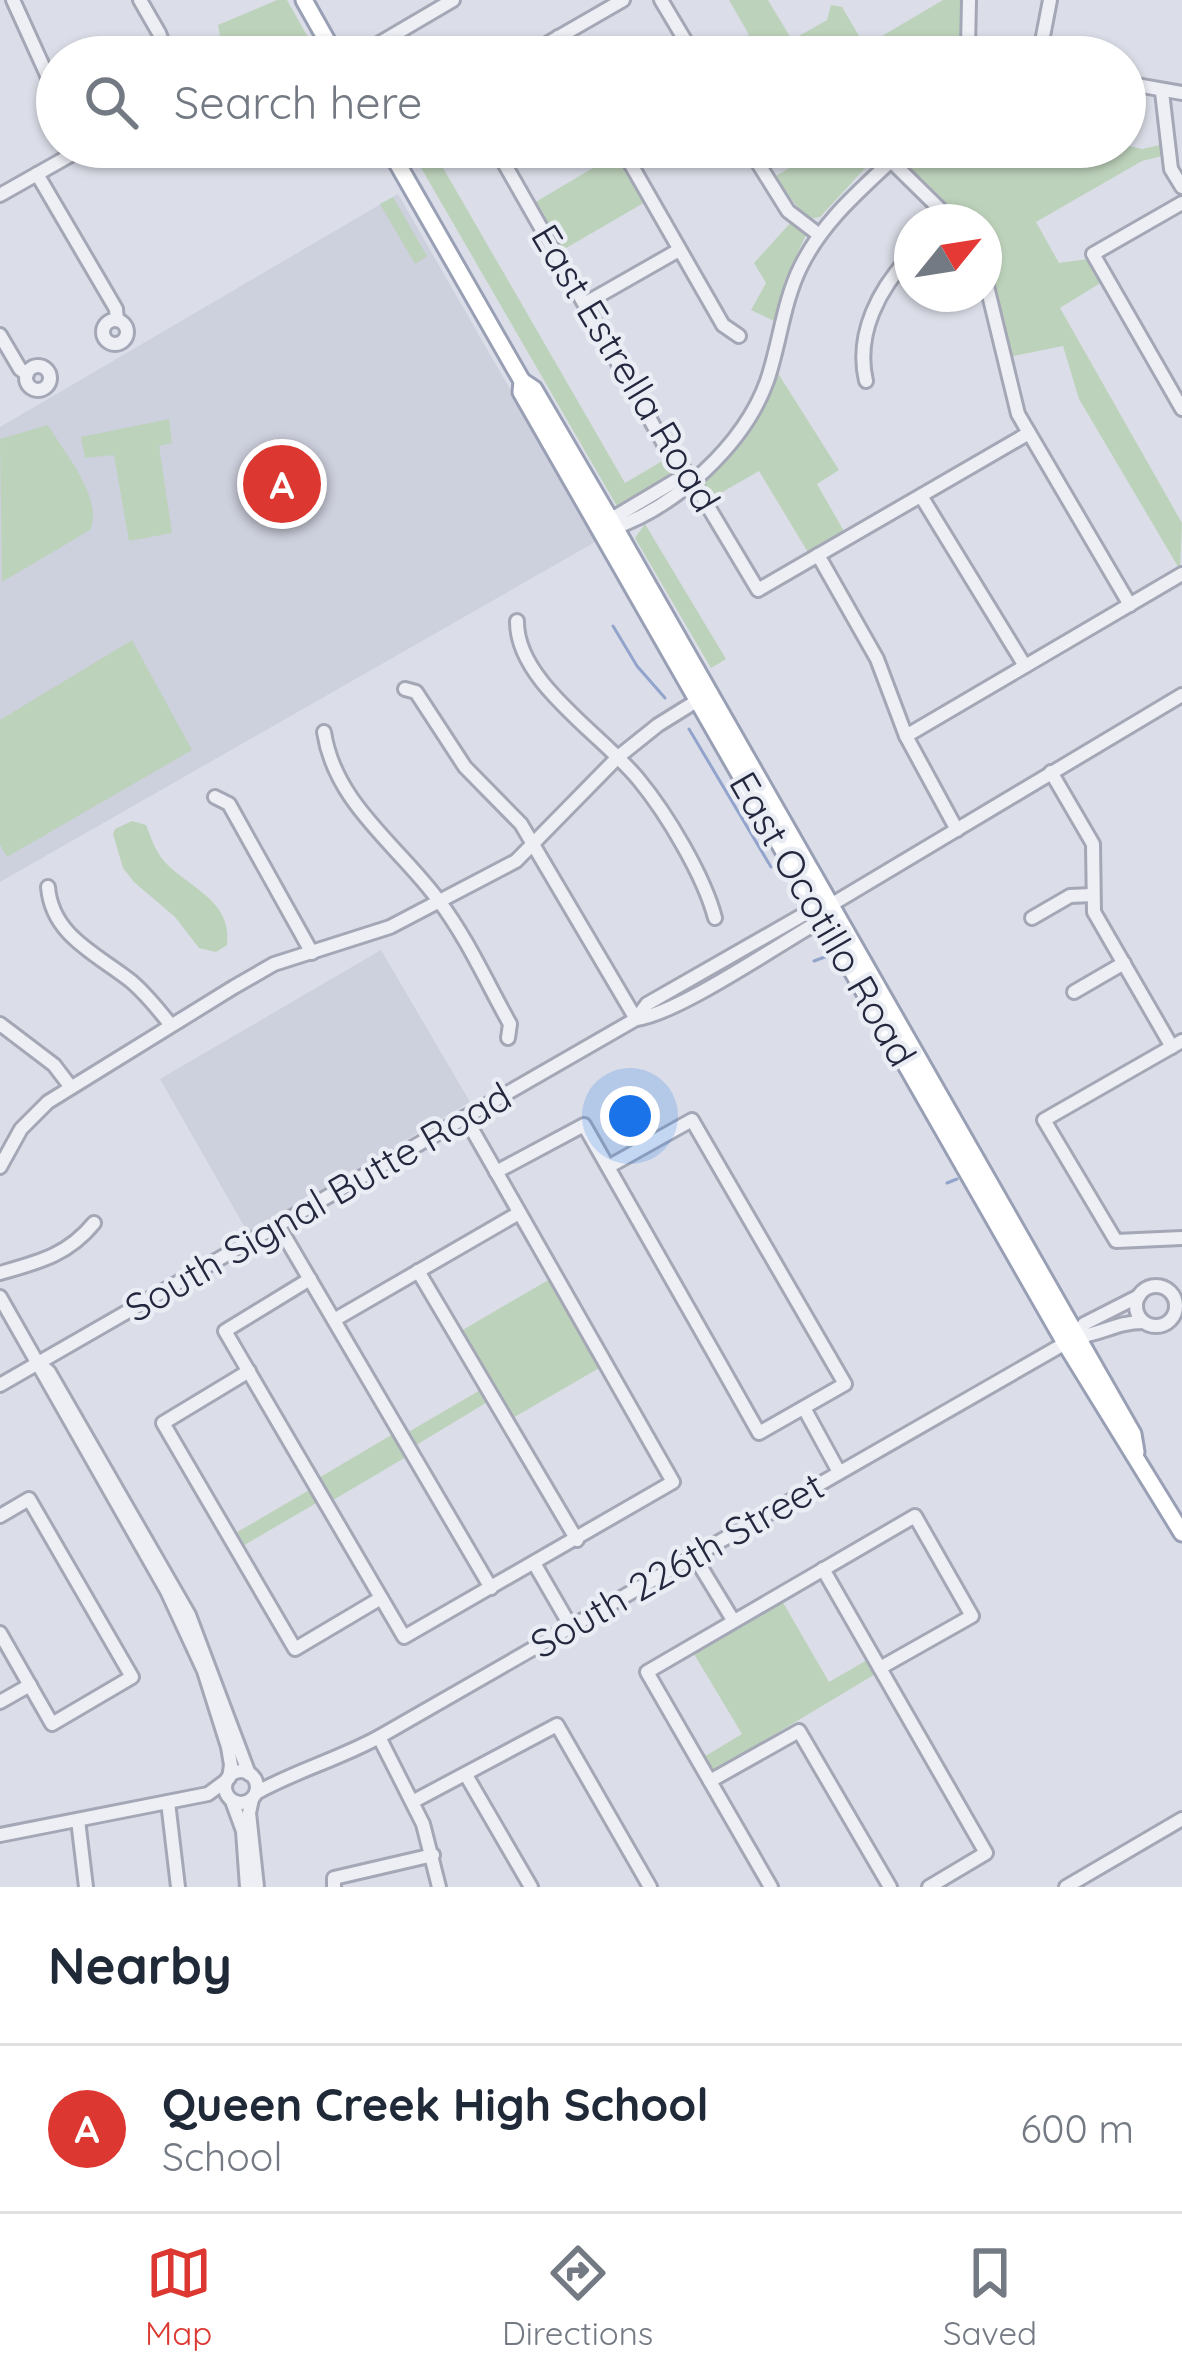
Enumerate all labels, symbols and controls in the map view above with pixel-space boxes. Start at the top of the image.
search box [36,36,1146,168]
icon: search [78,69,144,135]
text: Search here [174,74,422,130]
north arrow [894,204,1002,312]
street label: East Estrella Road [521,215,732,520]
pin: A [243,439,321,529]
street label: East Ocotillo Road [719,763,928,1075]
street label: South Signal Butte Road [116,1071,519,1332]
your location [600,1086,660,1146]
street label: South 226th Street [521,1461,832,1668]
text: Nearby [48,1933,232,1997]
text: Queen Creek High School [162,2076,709,2132]
text: A [75,2104,99,2153]
text: 600 m [1020,2104,1134,2153]
text: School [162,2132,282,2181]
tab: Map [145,2240,212,2353]
tab: Directions [502,2240,653,2353]
tab: Saved [943,2240,1037,2353]

